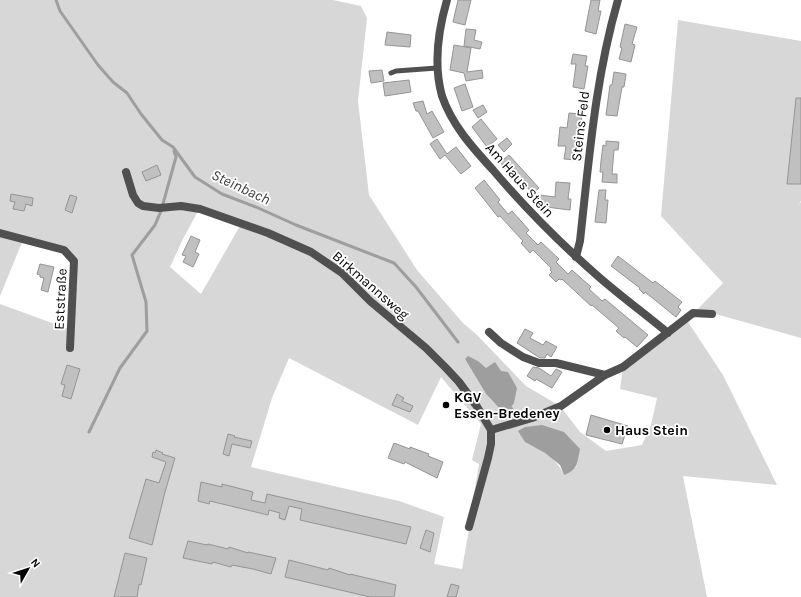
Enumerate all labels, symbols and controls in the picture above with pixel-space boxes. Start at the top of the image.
street label: Steins Feld [568,90,593,162]
street label: Am Haus Stein [482,140,557,221]
water label: Steinbach [209,166,273,208]
street label: Birkmannsweg [329,247,413,323]
street label: Eststraße [50,268,71,330]
place label: KGV Essen-Bredeney [454,389,560,422]
marker: KGV Essen-Bredeney [441,400,451,410]
place label: Haus Stein [615,422,688,439]
marker: Haus Stein [602,425,612,435]
north arrow [8,549,48,589]
text: N [28,556,43,570]

